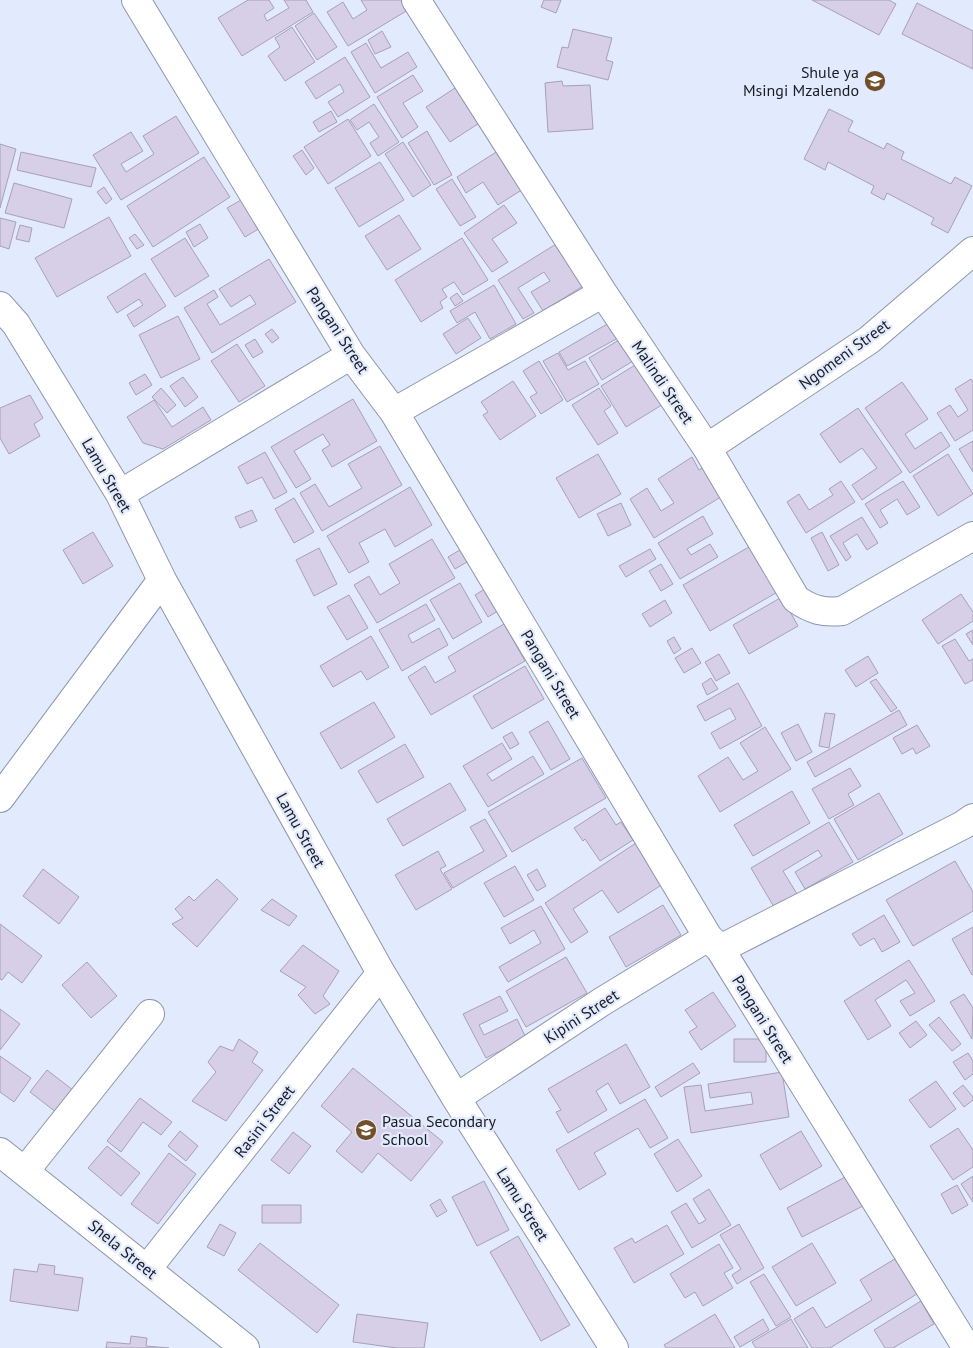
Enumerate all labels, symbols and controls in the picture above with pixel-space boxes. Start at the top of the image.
place label: Shule ya Msingi Mzalendo [743,62,859,100]
school or university icon: Shule ya Msingi Mzalendo [863,69,887,93]
street label: Pangani Street [302,283,374,378]
street label: Ngomeni Street [795,314,894,394]
street label: Malindi Street [628,336,699,428]
street label: Lamu Street [78,434,137,516]
street label: Pangani Street [517,626,586,722]
street label: Lamu Street [272,789,330,871]
street label: Pangani Street [728,971,798,1067]
street label: Kipini Street [540,984,623,1048]
street label: Rasini Street [229,1080,299,1161]
place label: Pasua Secondary School [382,1111,496,1149]
school or university icon: Pasua Secondary School [354,1118,378,1142]
street label: Lamu Street [493,1164,554,1245]
street label: Shela Street [84,1215,162,1283]

